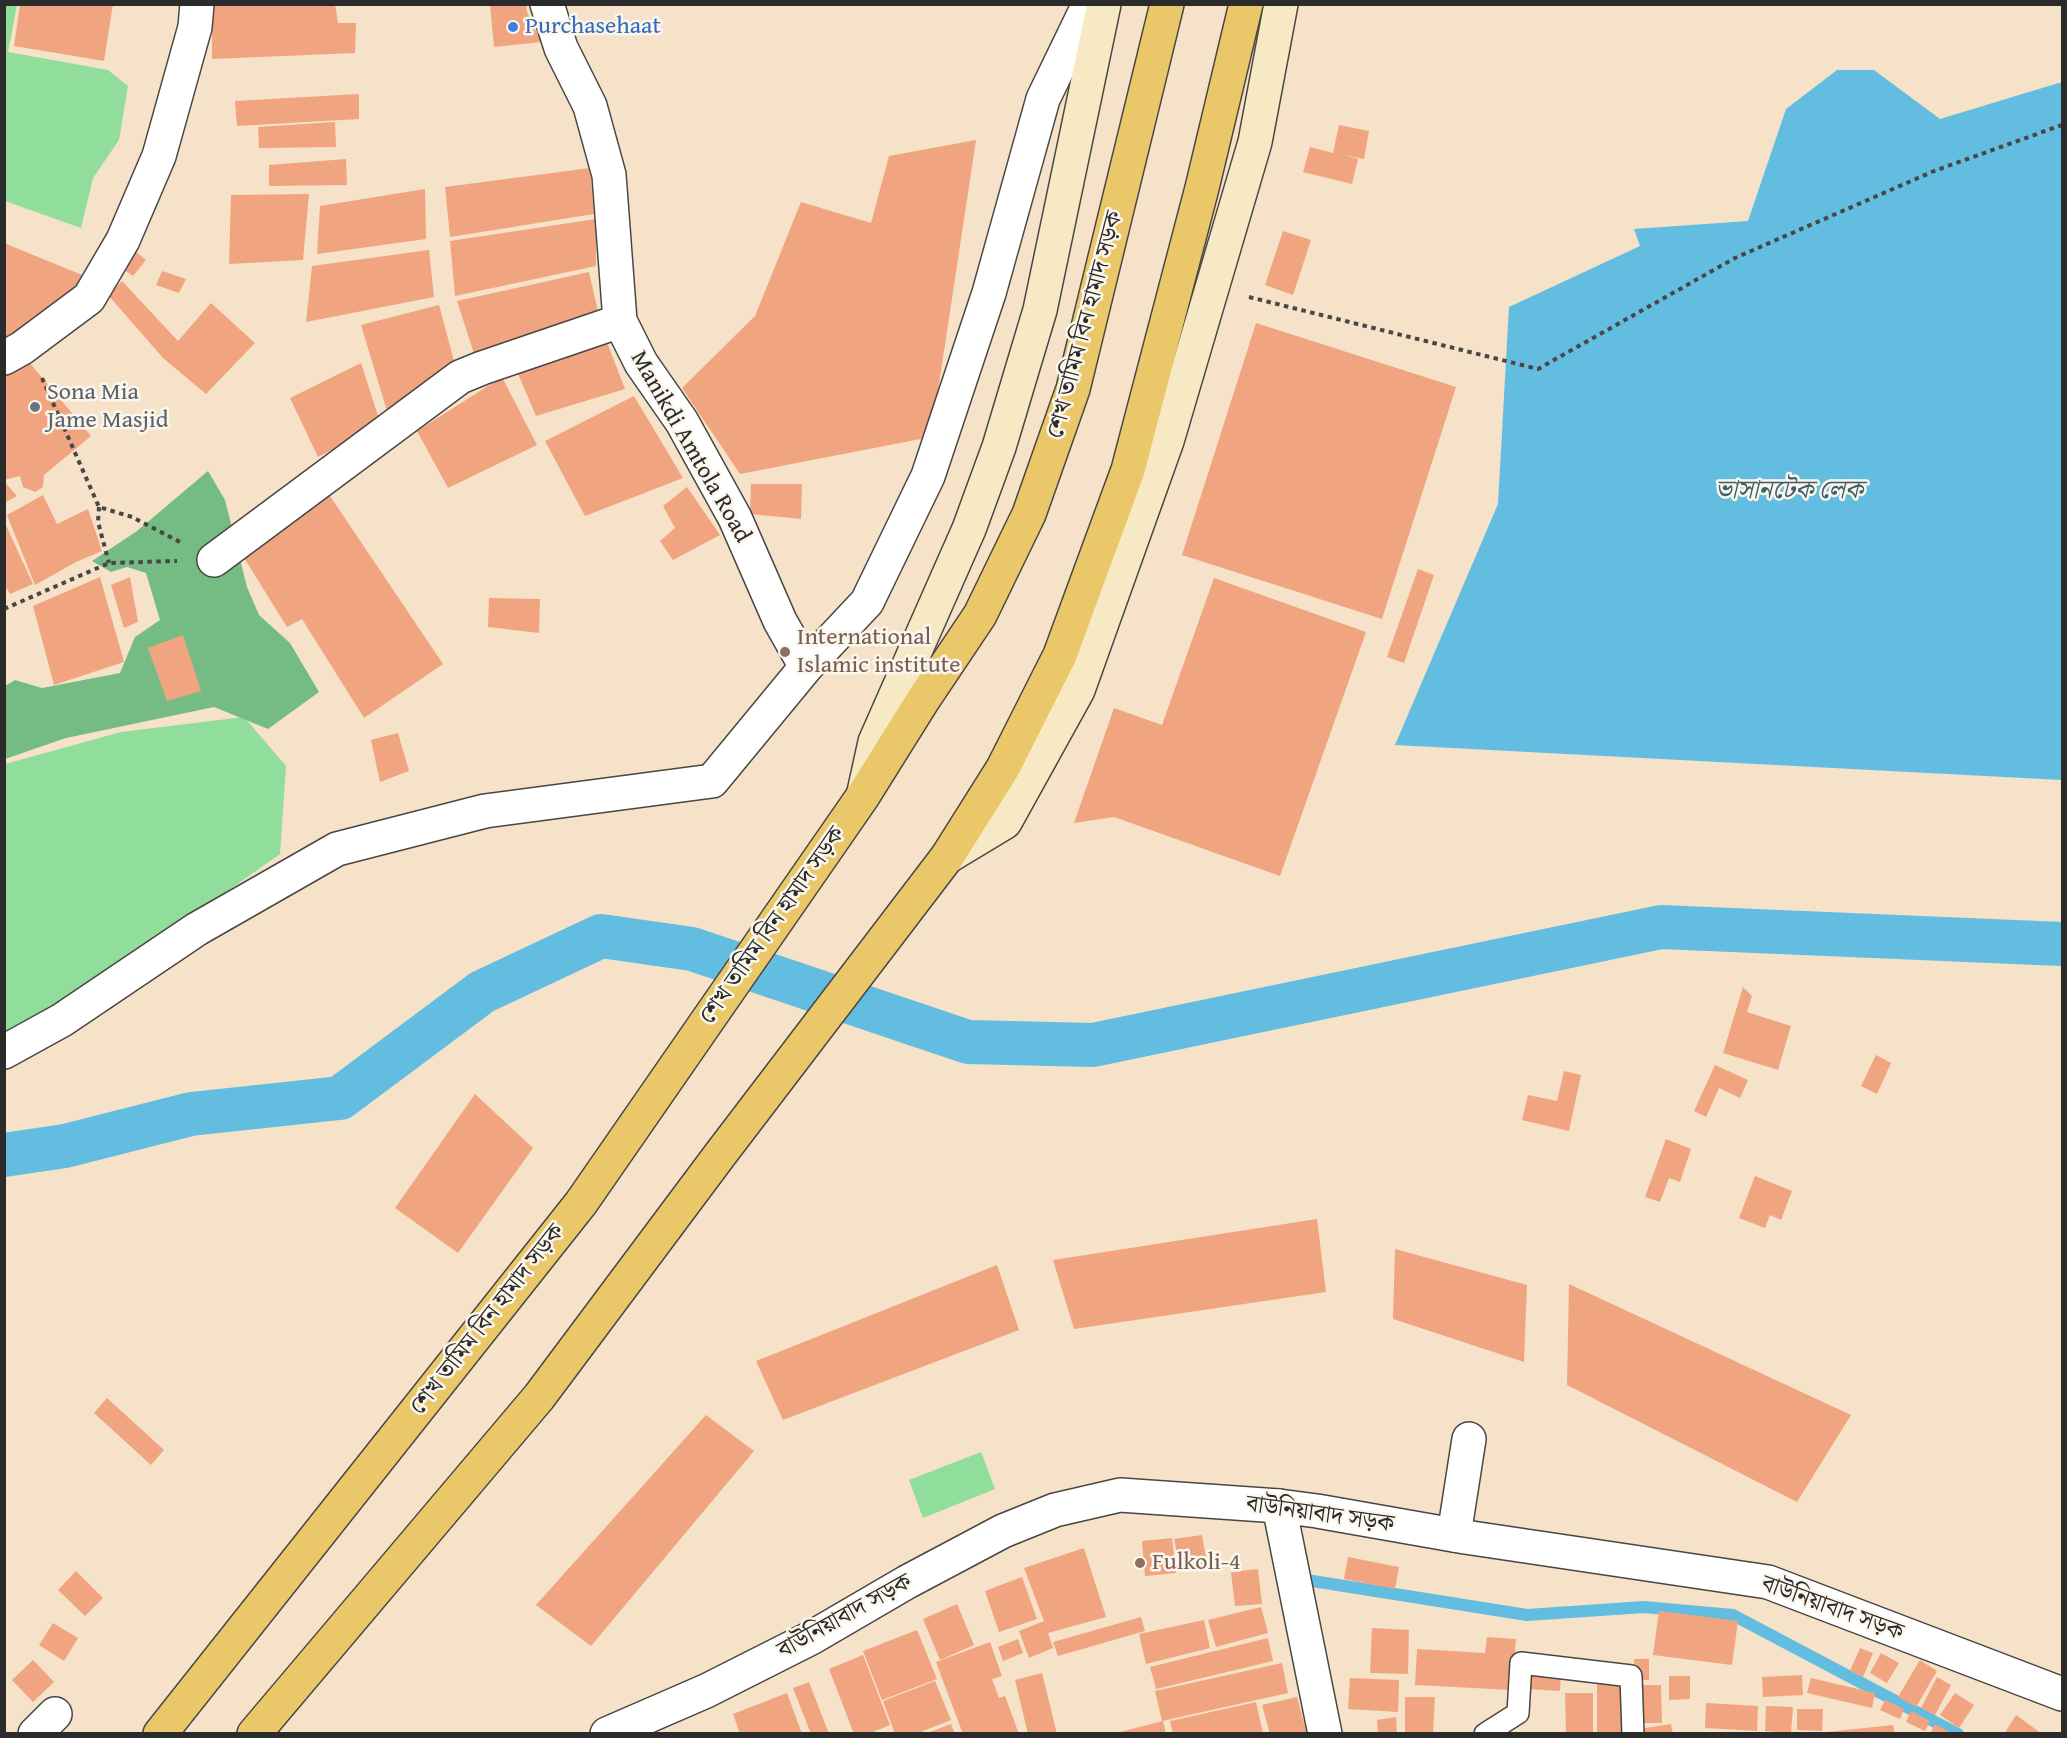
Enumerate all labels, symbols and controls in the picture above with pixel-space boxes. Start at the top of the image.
place label: Purchasehaat [525,13,661,41]
marker: Purchasehaat [506,20,520,34]
street label: শেখ তামিম বিন হামাদ সড়ক [1042,208,1130,442]
street label: Manikdi Amtola Road [623,346,757,548]
place label: Sona Mia Jame Masjid [47,379,169,435]
marker: Sona Mia Jame Masjid [28,400,42,414]
water label: ভাসানটেক লেক [1715,475,1863,507]
place label: International Islamic institute [797,624,960,680]
marker: International Islamic institute [778,645,792,659]
street label: শেখ তামিম বিন হামাদ সড়ক [694,822,852,1030]
street label: শেখ তামিম বিন হামাদ সড়ক [405,1219,571,1421]
street label: বাউনিয়াবাদ সড়ক [1244,1490,1396,1540]
place label: Fulkoli-4 [1152,1549,1241,1577]
marker: Fulkoli-4 [1133,1556,1147,1570]
street label: বাউনিয়াবাদ সড়ক [773,1568,917,1666]
street label: বাউনিয়াবাদ সড়ক [1757,1570,1907,1648]

